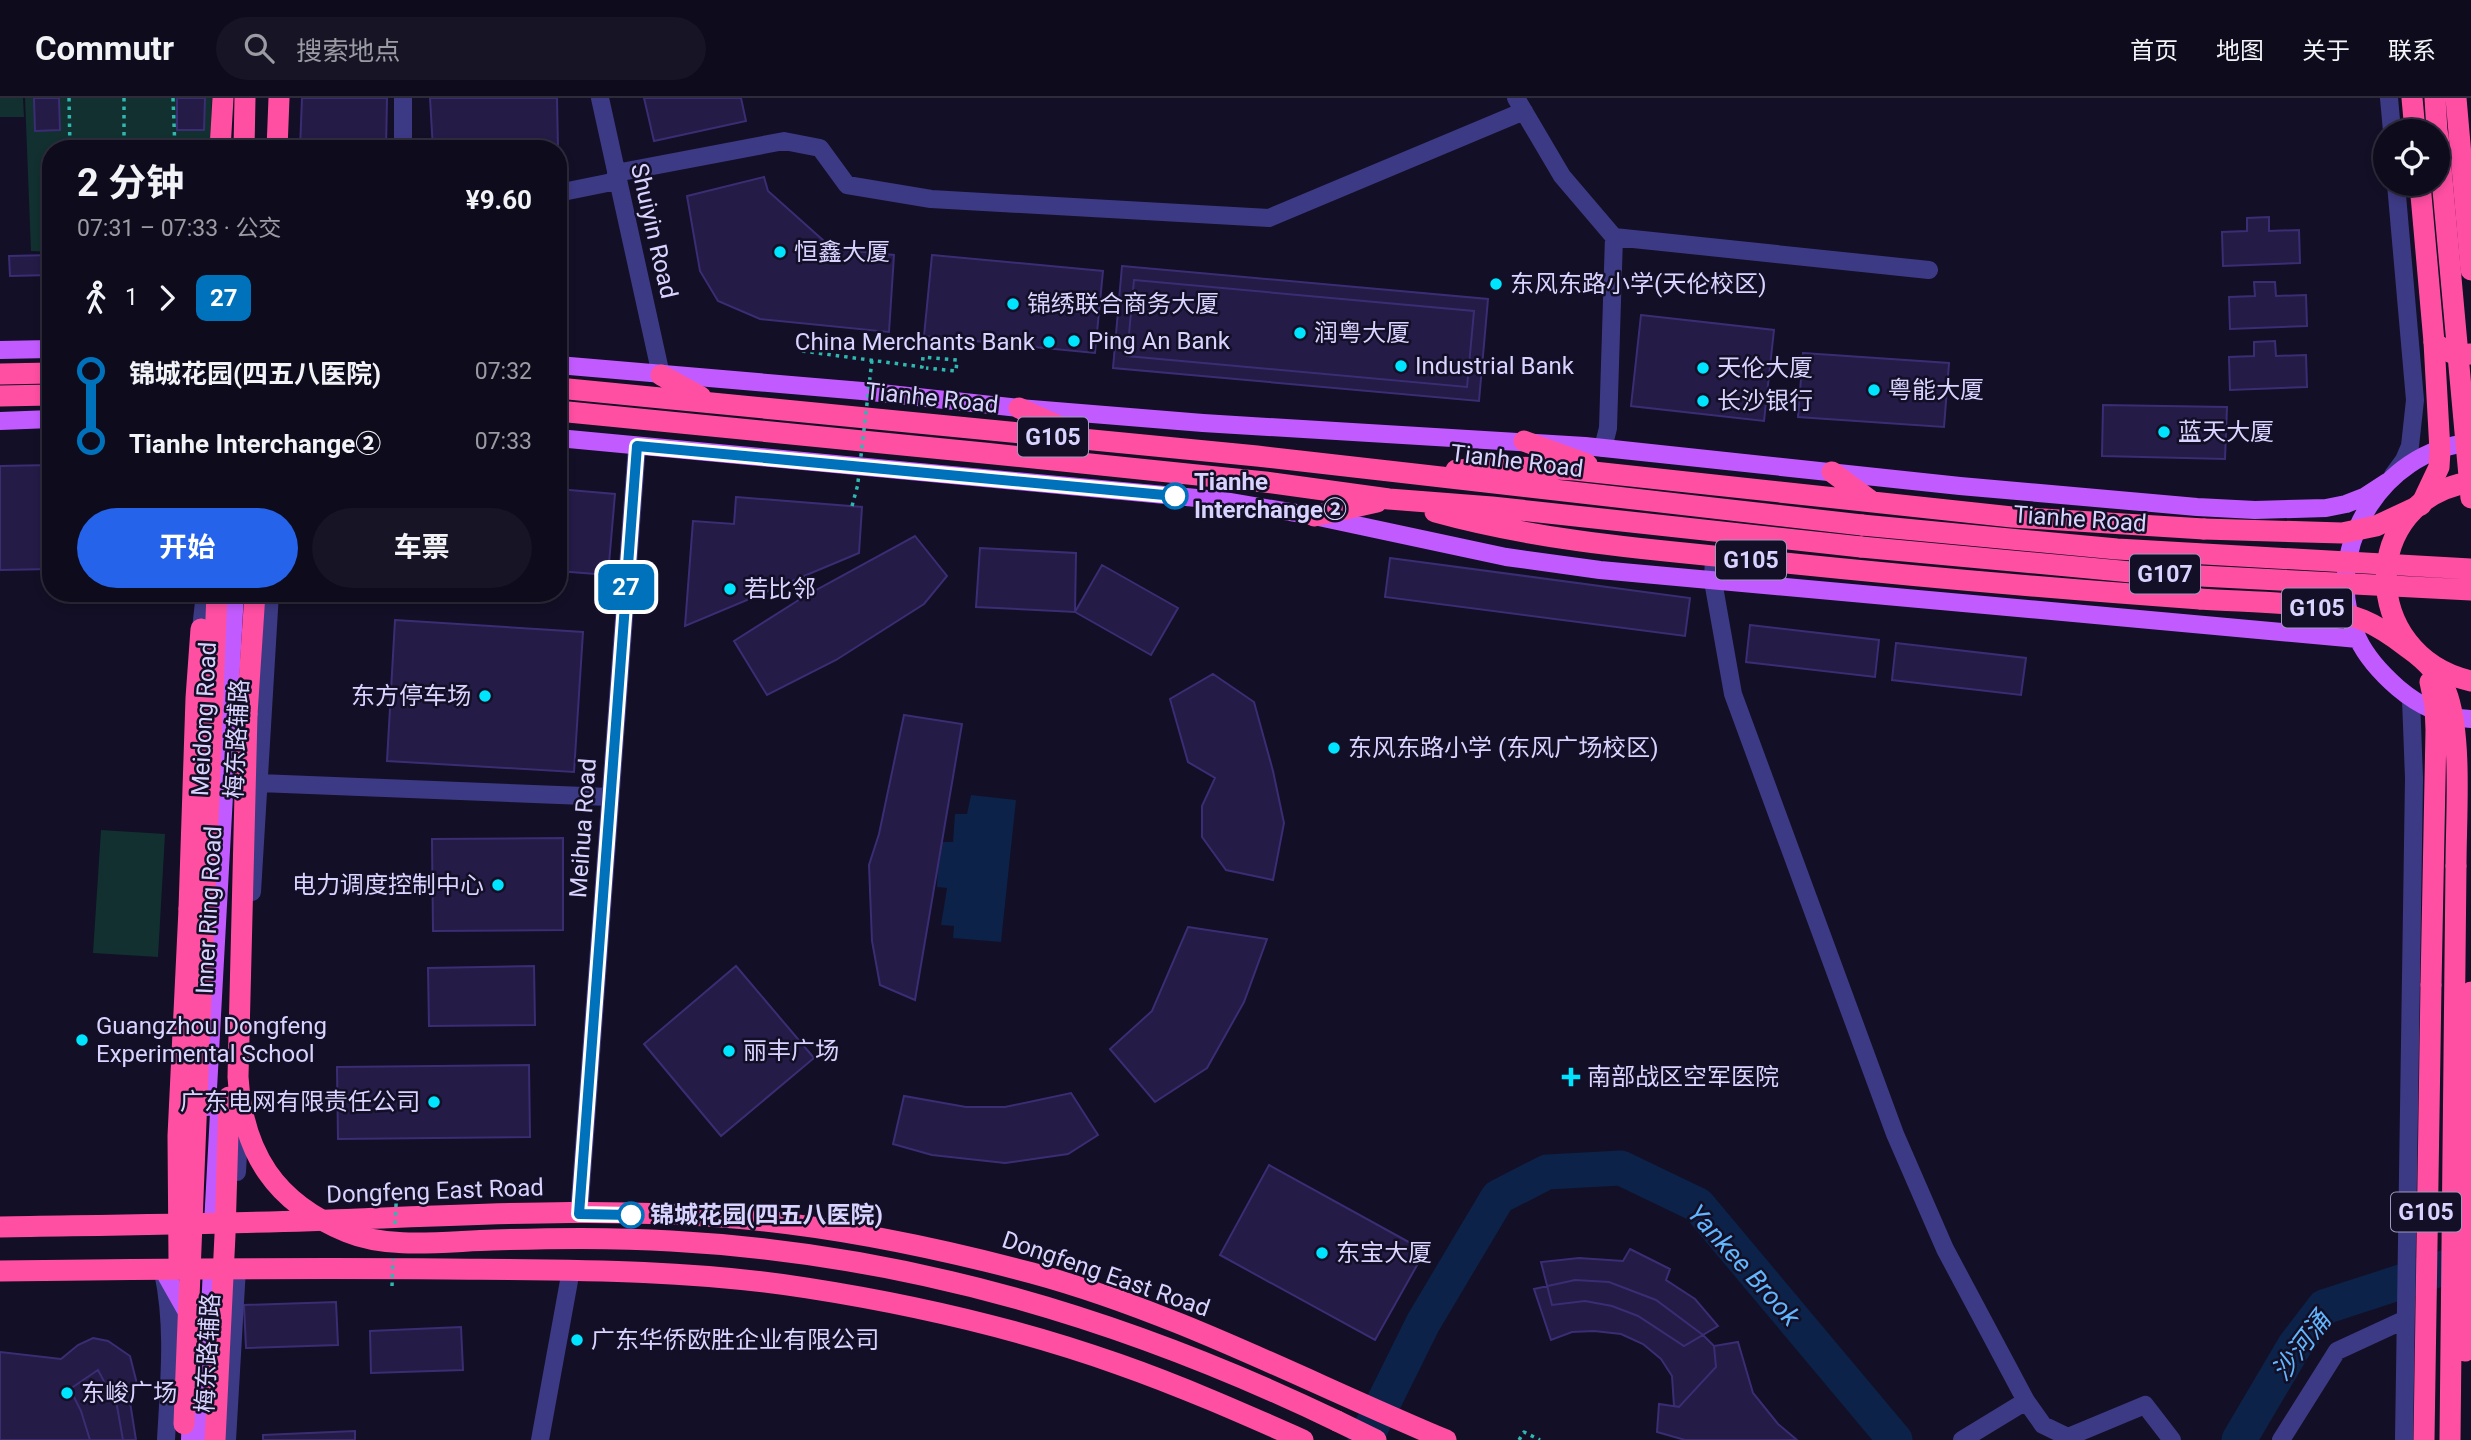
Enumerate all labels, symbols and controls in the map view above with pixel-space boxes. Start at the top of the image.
search box [216,17,706,80]
text: Commutr [35,29,174,68]
icon: search [240,29,278,67]
text: 搜索地点 [296,36,400,66]
text: 首页 [2130,37,2178,65]
text: 地图 [2216,37,2264,65]
text: 关于 [2302,37,2350,65]
text: 联系 [2388,37,2436,65]
map controls [2373,119,2450,196]
button: locate [2373,119,2450,196]
text: 2 分钟 [77,161,184,205]
street label: Shuiyin Road [625,161,683,301]
text: ¥9.60 [466,185,532,215]
text: 07:31 – 07:33 · 公交 [77,215,281,242]
place label: 恒鑫大厦 [794,238,890,266]
marker: 恒鑫大厦 [772,244,788,260]
place label: 东风东路小学(天伦校区) [1510,270,1767,298]
marker: 东风东路小学(天伦校区) [1488,276,1504,292]
icon: walk [77,279,115,317]
icon: forward [148,279,186,317]
text: 1 [125,284,138,311]
text: 27 [210,284,237,312]
place label: 锦绣联合商务大厦 [1027,290,1219,318]
marker: 锦绣联合商务大厦 [1005,296,1021,312]
place label: 润粤大厦 [1314,319,1410,347]
marker: 润粤大厦 [1292,325,1308,341]
place label: Ping An Bank [1088,327,1231,355]
place label: China Merchants Bank [795,328,1036,356]
marker: Ping An Bank [1066,333,1082,349]
marker: China Merchants Bank [1041,334,1057,350]
place label: Industrial Bank [1415,352,1575,380]
place label: 天伦大厦 [1717,354,1813,382]
text: 07:32 [475,358,532,385]
marker: Industrial Bank [1393,358,1409,374]
text: 锦城花园(四五八医院) [129,359,381,389]
marker: 天伦大厦 [1695,360,1711,376]
place label: 粤能大厦 [1888,376,1984,404]
street label: Tianhe Road [864,377,1000,419]
marker: 粤能大厦 [1866,382,1882,398]
place label: 长沙银行 [1717,387,1813,415]
marker: 长沙银行 [1695,393,1711,409]
road number: G105 [1018,418,1088,456]
place label: 蓝天大厦 [2178,418,2274,446]
marker: 蓝天大厦 [2156,424,2172,440]
text: 07:33 [475,428,532,455]
text: Tianhe Interchange② [129,429,381,459]
street label: Tianhe Road [1449,439,1585,483]
place label: Tianhe Interchange② [1194,468,1347,524]
marker: Tianhe Interchange② [1162,483,1188,509]
street label: Tianhe Road [2012,500,2148,538]
button: 开始 [77,508,298,588]
button: 车票 [312,508,532,588]
road number: G105 [1716,540,1786,580]
road number: G107 [2130,554,2200,594]
line badge: 27 [594,564,658,610]
text: 27 [612,573,640,601]
place label: 若比邻 [744,575,816,603]
marker: 若比邻 [722,581,738,597]
road number: G105 [2282,588,2352,628]
street label: Meidong Road [186,641,222,797]
street label: 梅东路辅路 [220,678,254,800]
place label: 东方停车场 [351,682,471,710]
marker: 东方停车场 [477,688,493,704]
place label: 东风东路小学 (东风广场校区) [1348,734,1659,762]
marker: 东风东路小学 (东风广场校区) [1326,740,1342,756]
street label: Meihua Road [564,757,602,899]
street label: Inner Ring Road [191,825,227,995]
place label: 电力调度控制中心 [292,871,484,899]
marker: 电力调度控制中心 [490,877,506,893]
place label: Guangzhou Dongfeng Experimental School [96,1012,327,1068]
marker: Guangzhou Dongfeng Experimental School [74,1032,90,1048]
place label: 丽丰广场 [743,1037,839,1065]
marker: 丽丰广场 [721,1043,737,1059]
place label: 南部战区空军医院 [1587,1063,1779,1091]
marker: 南部战区空军医院 [1561,1067,1581,1087]
place label: 广东电网有限责任公司 [180,1088,420,1116]
marker: 广东电网有限责任公司 [426,1094,442,1110]
street label: Dongfeng East Road [326,1173,544,1209]
road number: G105 [2391,1192,2461,1232]
water label: Yankee Brook [1682,1198,1807,1333]
place label: 锦城花园(四五八医院) [650,1201,883,1229]
marker: 锦城花园(四五八医院) [618,1202,644,1228]
street label: Dongfeng East Road [999,1225,1213,1323]
place label: 东宝大厦 [1336,1239,1432,1267]
marker: 东宝大厦 [1314,1245,1330,1261]
street label: 梅东路辅路 [191,1292,225,1414]
water label: 沙河涌 [2266,1303,2338,1386]
place label: 广东华侨欧胜企业有限公司 [591,1326,879,1354]
marker: 广东华侨欧胜企业有限公司 [569,1332,585,1348]
place label: 东峻广场 [81,1379,177,1407]
marker: 东峻广场 [59,1385,75,1401]

